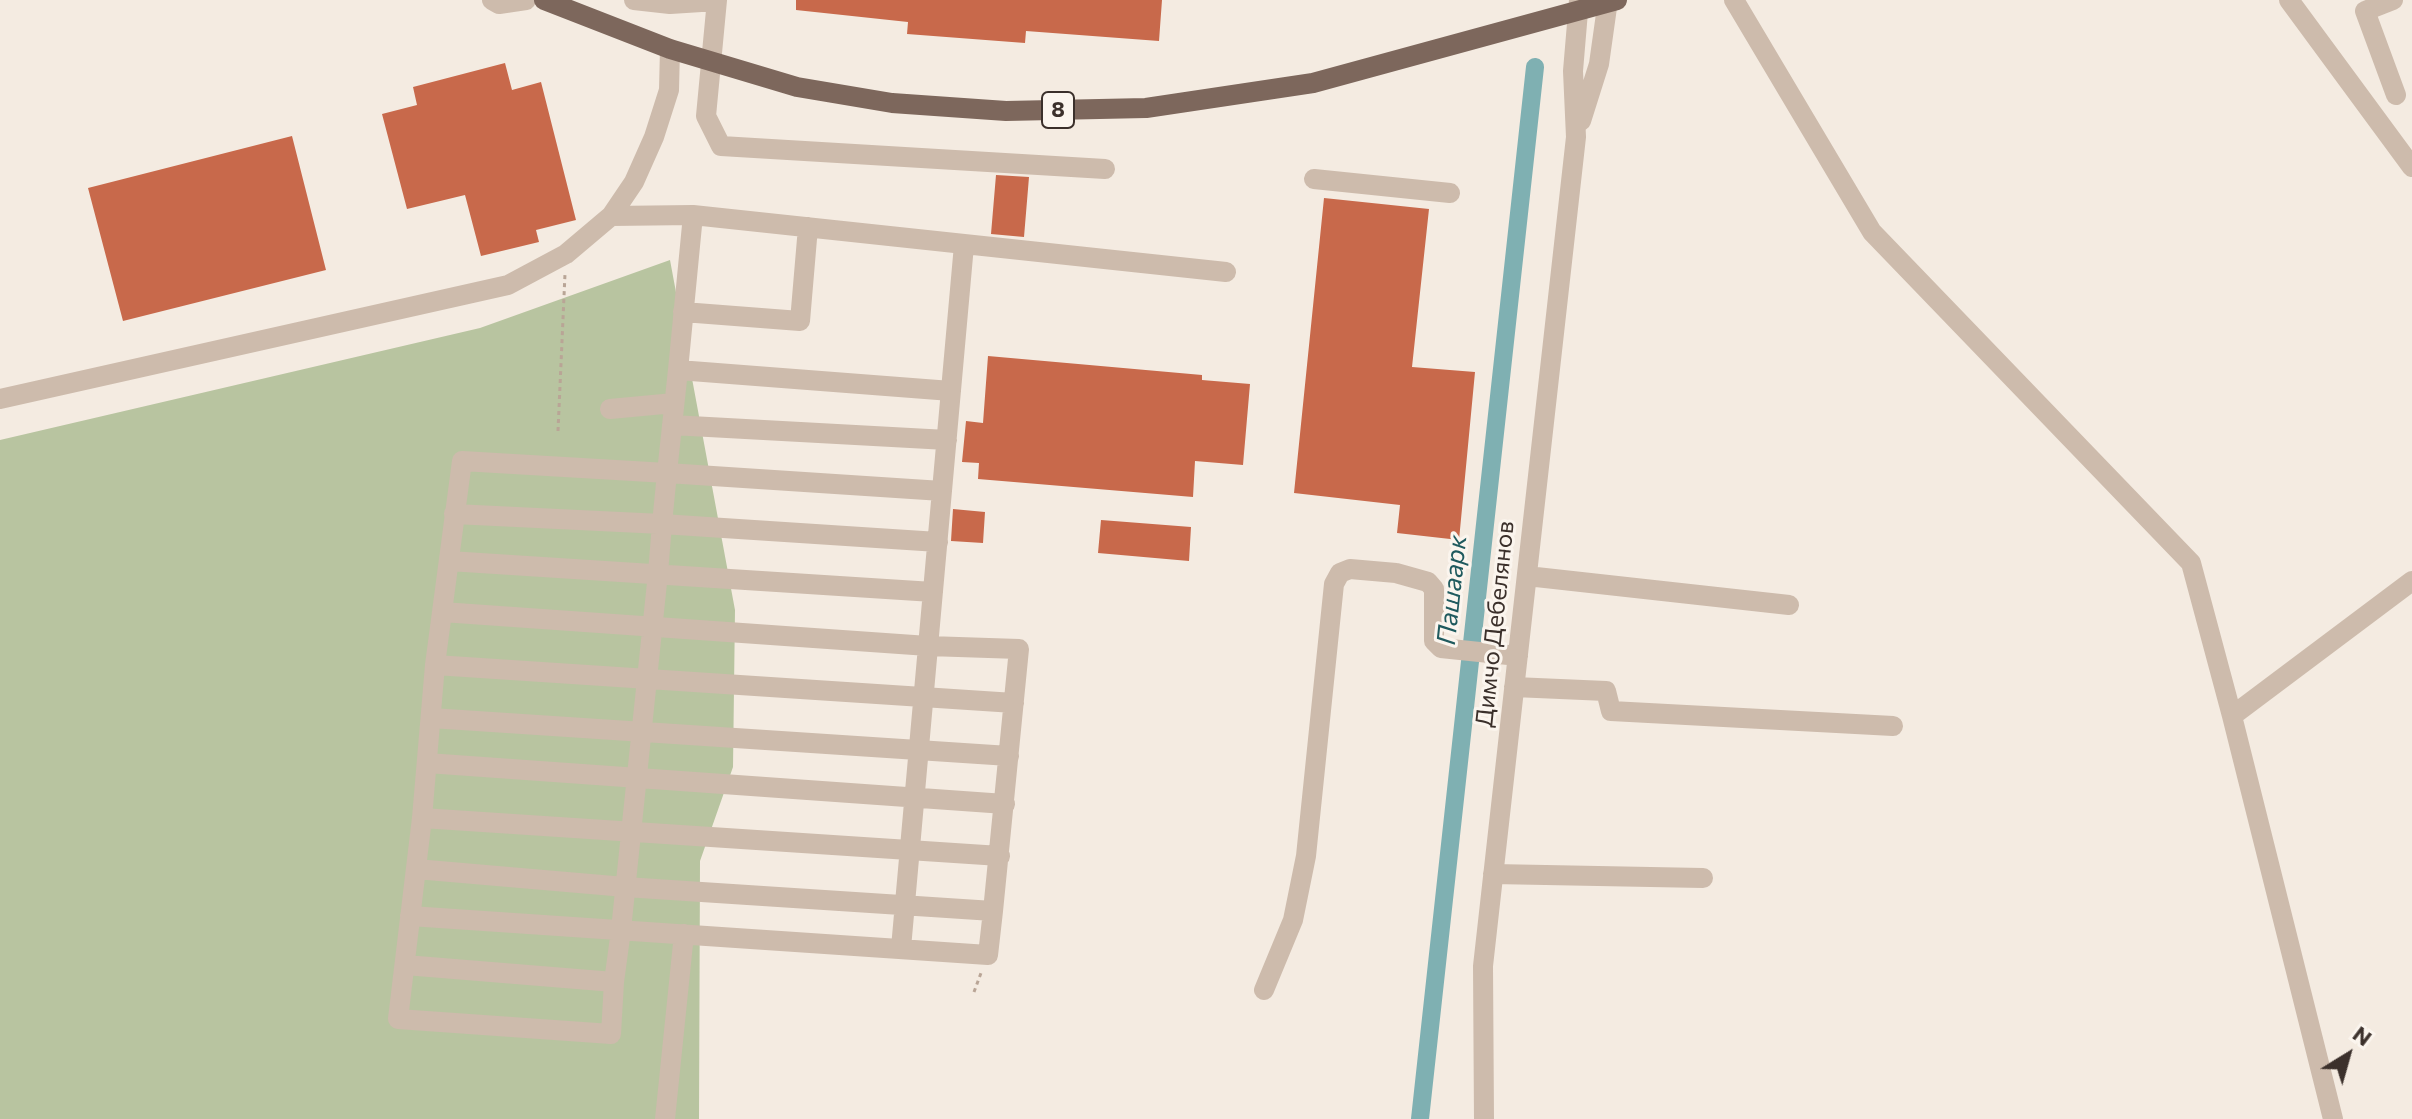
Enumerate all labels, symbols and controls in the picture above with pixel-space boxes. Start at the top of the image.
road number: 8 [1042,92,1074,128]
street label: Димчо Дебелянов [1470,520,1520,728]
water label: Пашаарк [1431,533,1473,647]
north arrow [2308,1015,2388,1095]
text: N [2348,1020,2377,1051]

